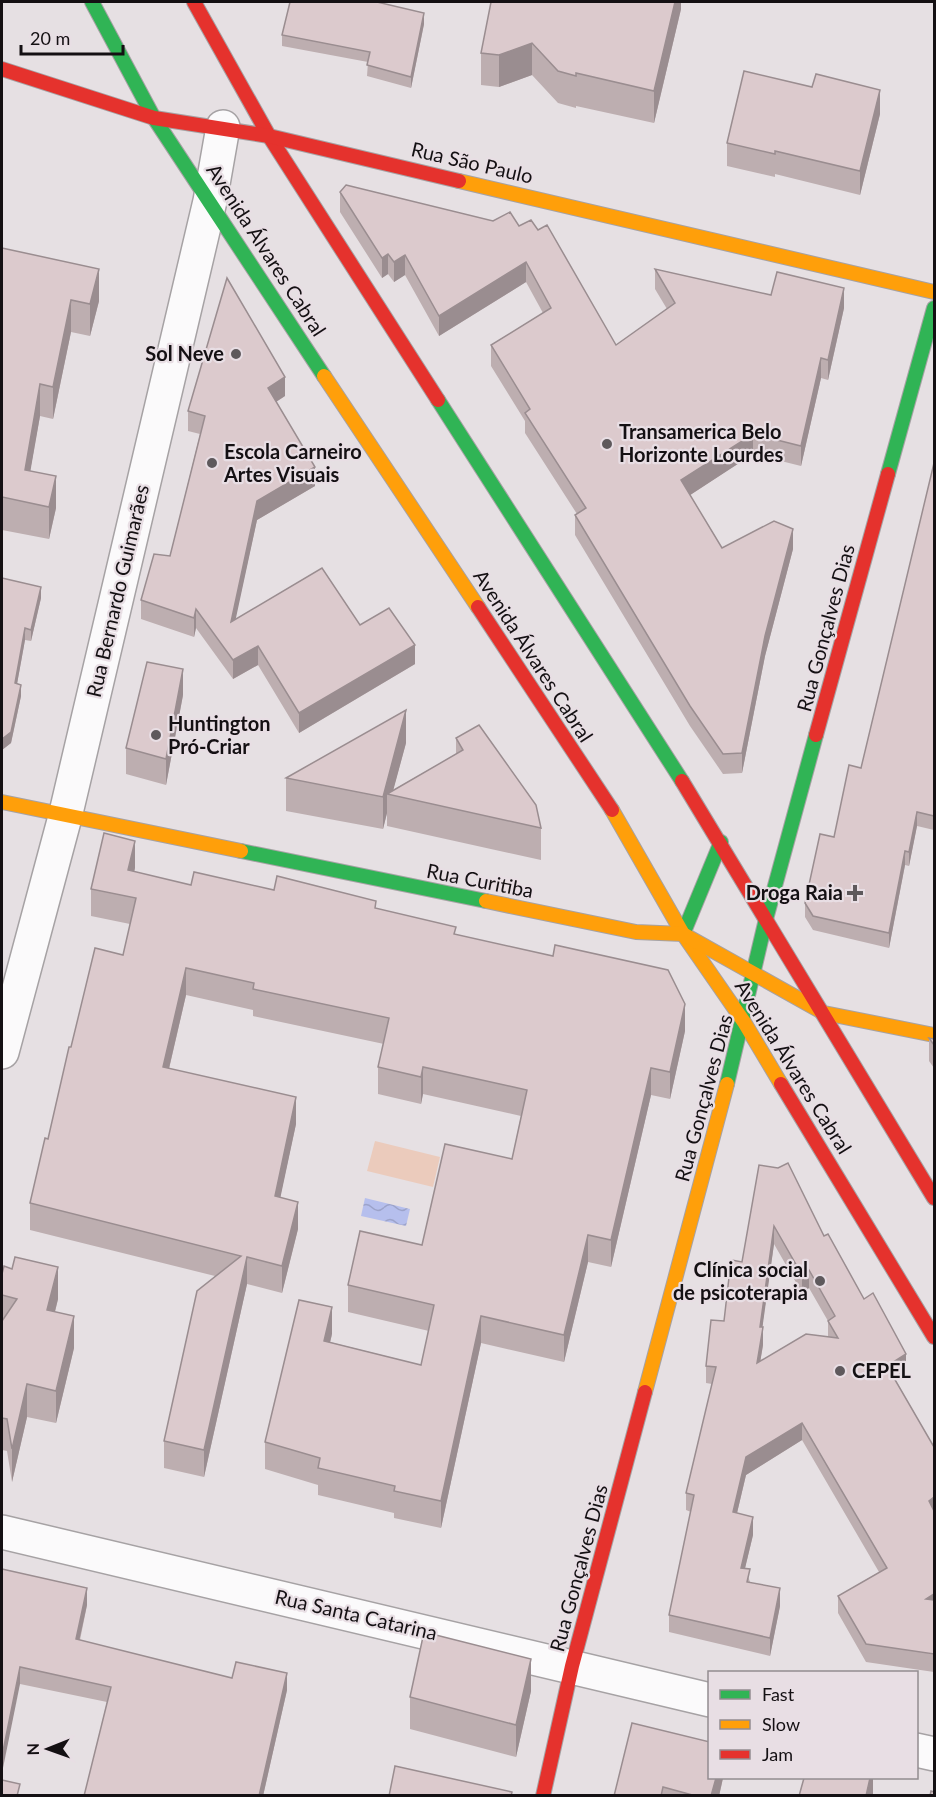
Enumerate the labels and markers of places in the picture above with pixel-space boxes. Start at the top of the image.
place label: Sol Neve [145,341,224,365]
marker: Sol Neve [229,347,243,361]
place label: Transamerica Belo Horizonte Lourdes [619,419,784,466]
marker: Transamerica Belo Horizonte Lourdes [600,437,614,451]
place label: Escola Carneiro Artes Visuais [223,439,362,486]
marker: Escola Carneiro Artes Visuais [205,456,219,470]
place label: Huntington Pró-Criar [168,711,270,758]
marker: Huntington Pró-Criar [149,728,163,742]
place label: Droga Raia [746,880,843,904]
marker: Droga Raia [848,886,862,900]
place label: Clínica social de psicoterapia [673,1257,808,1304]
marker: Clínica social de psicoterapia [813,1274,827,1288]
place label: CEPEL [852,1358,912,1382]
marker: CEPEL [833,1364,847,1378]

